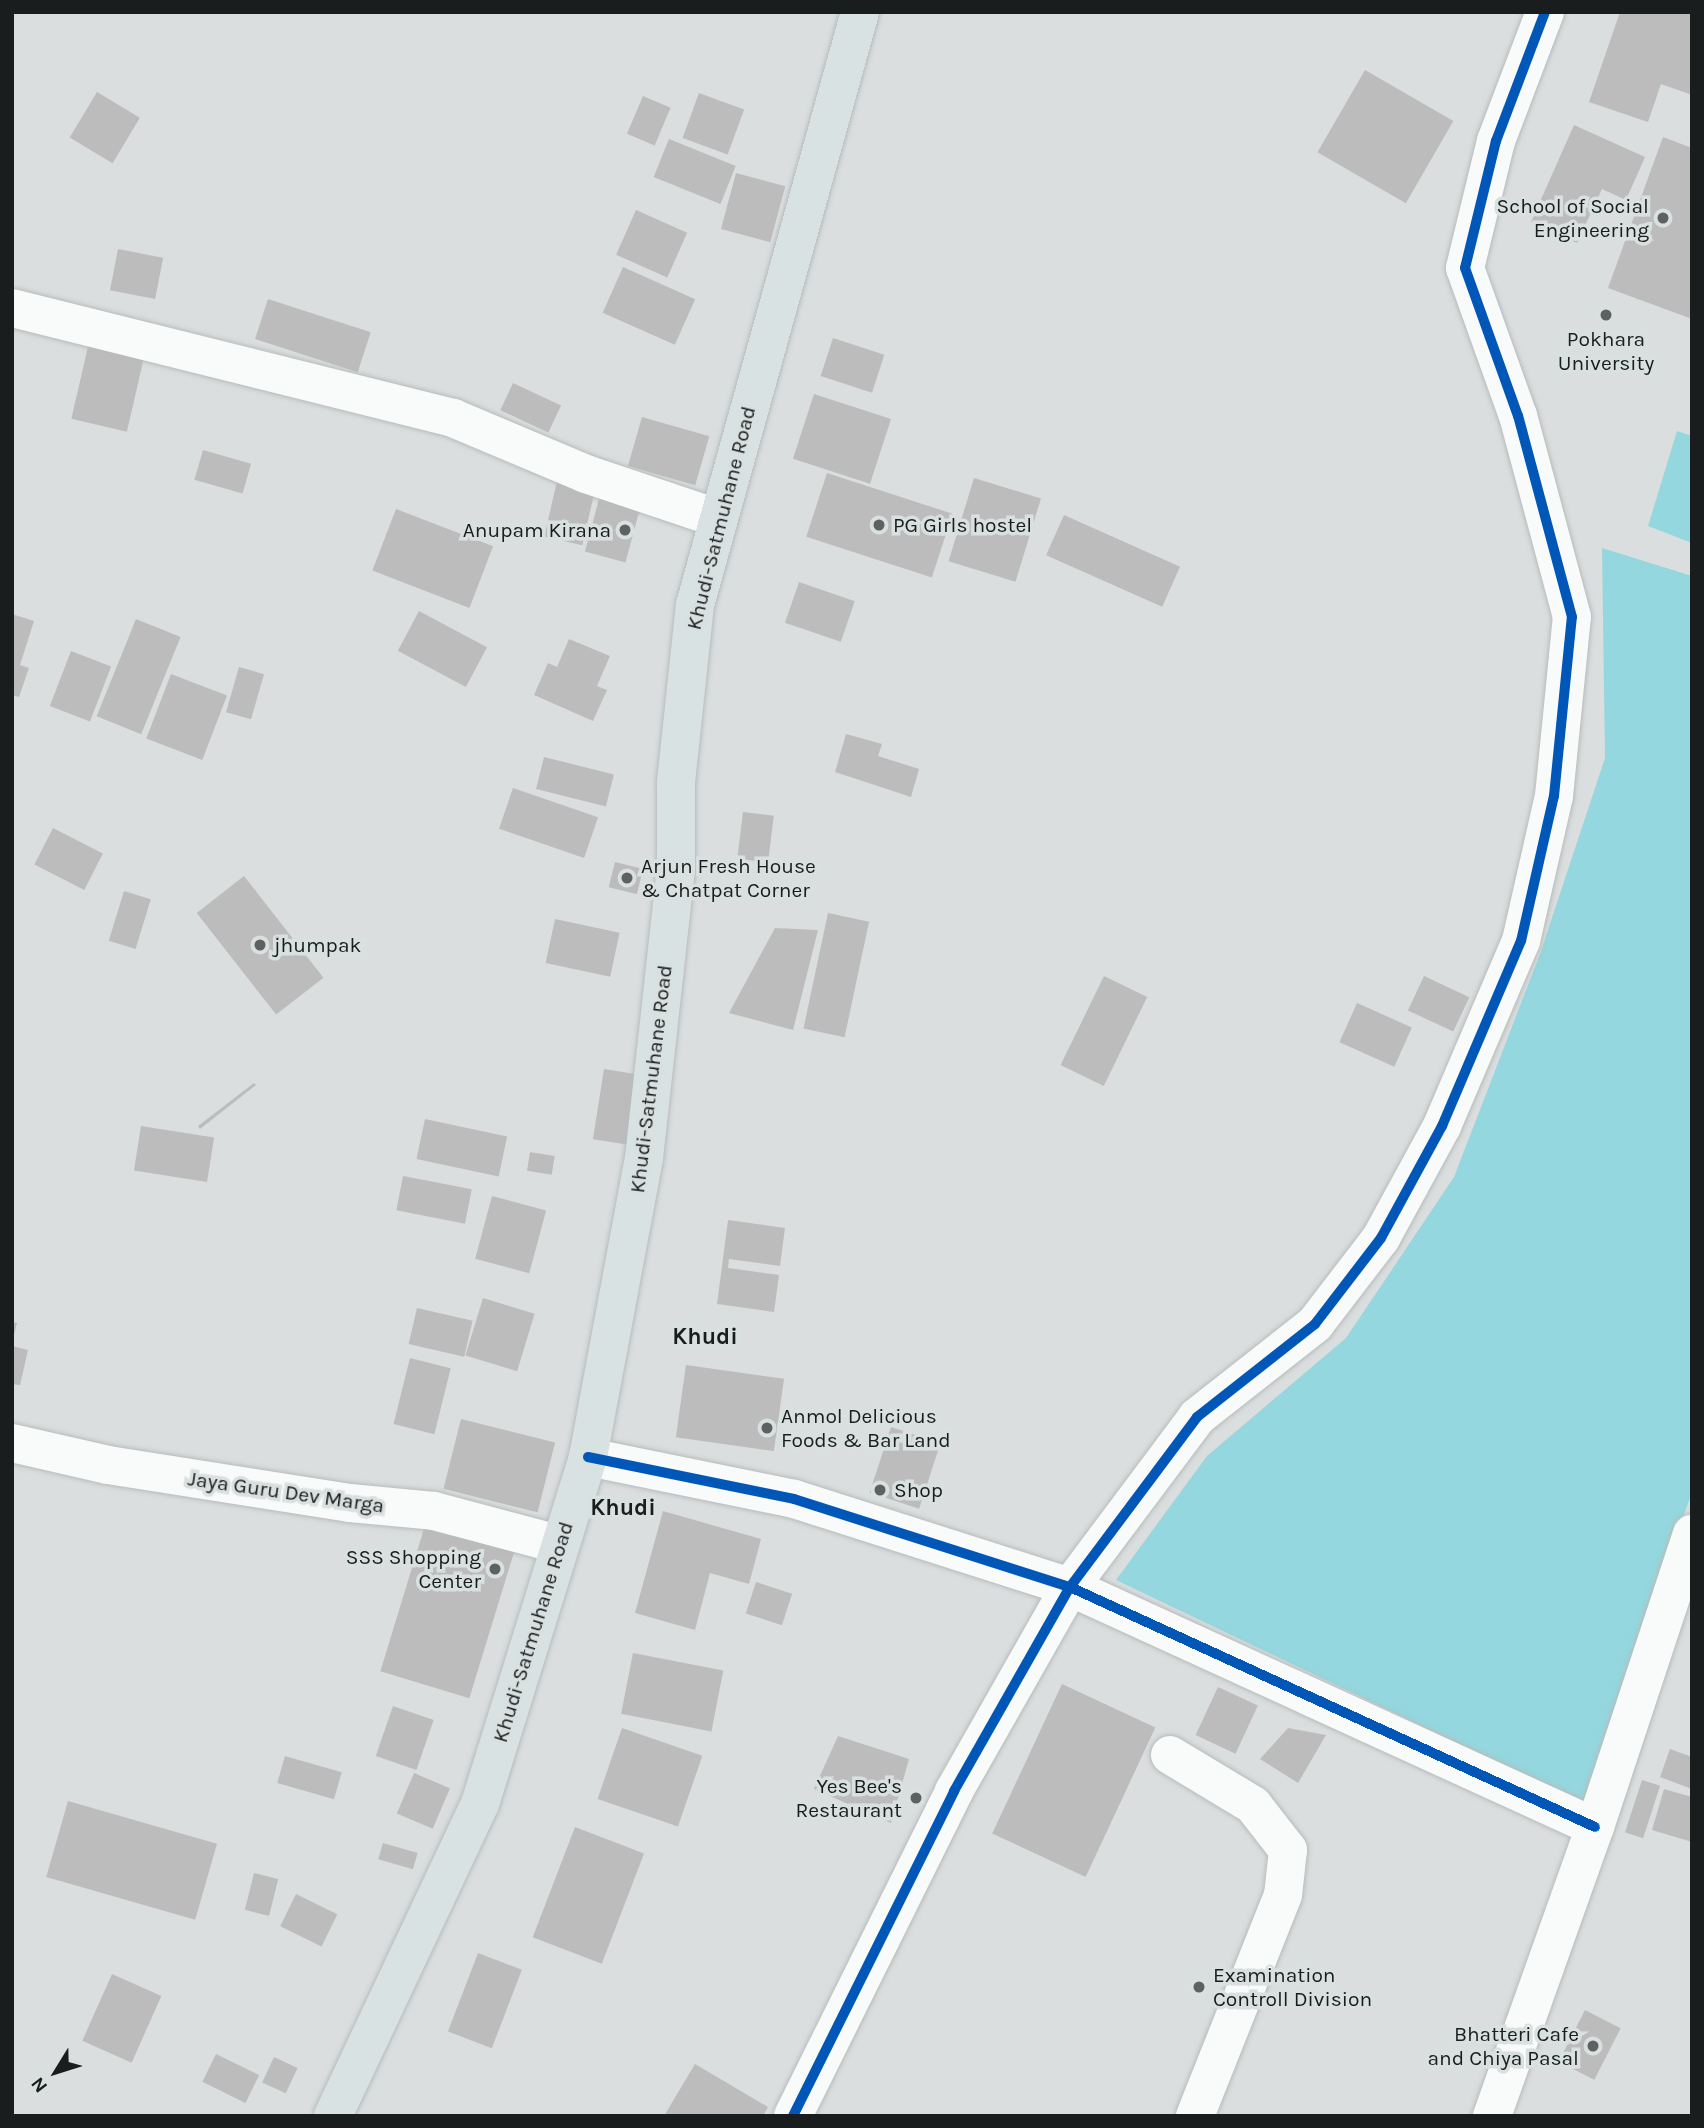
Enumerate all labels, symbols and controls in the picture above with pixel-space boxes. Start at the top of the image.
place label: School of Social Engineering [1497,193,1649,243]
marker: School of Social Engineering [1655,210,1671,226]
marker: Pokhara University [1598,307,1614,323]
place label: Pokhara University [1558,326,1654,376]
street label: Khudi-Satmuhane Road [681,404,761,632]
place label: PG Girls hostel [893,512,1032,538]
place label: Anupam Kirana [463,517,611,543]
marker: PG Girls hostel [871,517,887,533]
marker: Anupam Kirana [617,522,633,538]
place label: Arjun Fresh House & Chatpat Corner [641,853,816,903]
marker: Arjun Fresh House & Chatpat Corner [619,870,635,886]
place label: jhumpak [274,932,361,958]
marker: jhumpak [252,937,268,953]
street label: Khudi-Satmuhane Road [624,963,678,1195]
district label: Khudi [672,1323,738,1351]
place label: Anmol Delicious Foods & Bar Land [781,1403,951,1453]
marker: Anmol Delicious Foods & Bar Land [759,1420,775,1436]
street label: Jaya Guru Dev Marga [186,1466,386,1518]
place label: Shop [894,1477,943,1503]
marker: Shop [872,1482,888,1498]
district label: Khudi [590,1494,656,1522]
street label: Khudi-Satmuhane Road [487,1518,579,1746]
place label: SSS Shopping Center [346,1544,481,1594]
marker: SSS Shopping Center [487,1561,503,1577]
place label: Yes Bee's Restaurant [795,1773,902,1823]
marker: Yes Bee's Restaurant [908,1790,924,1806]
place label: Examination Controll Division [1213,1962,1372,2012]
marker: Examination Controll Division [1191,1979,1207,1995]
place label: Bhatteri Cafe and Chiya Pasal [1428,2021,1579,2071]
north arrow [21,2037,91,2107]
marker: Bhatteri Cafe and Chiya Pasal [1585,2038,1601,2054]
text: N [27,2073,52,2097]

